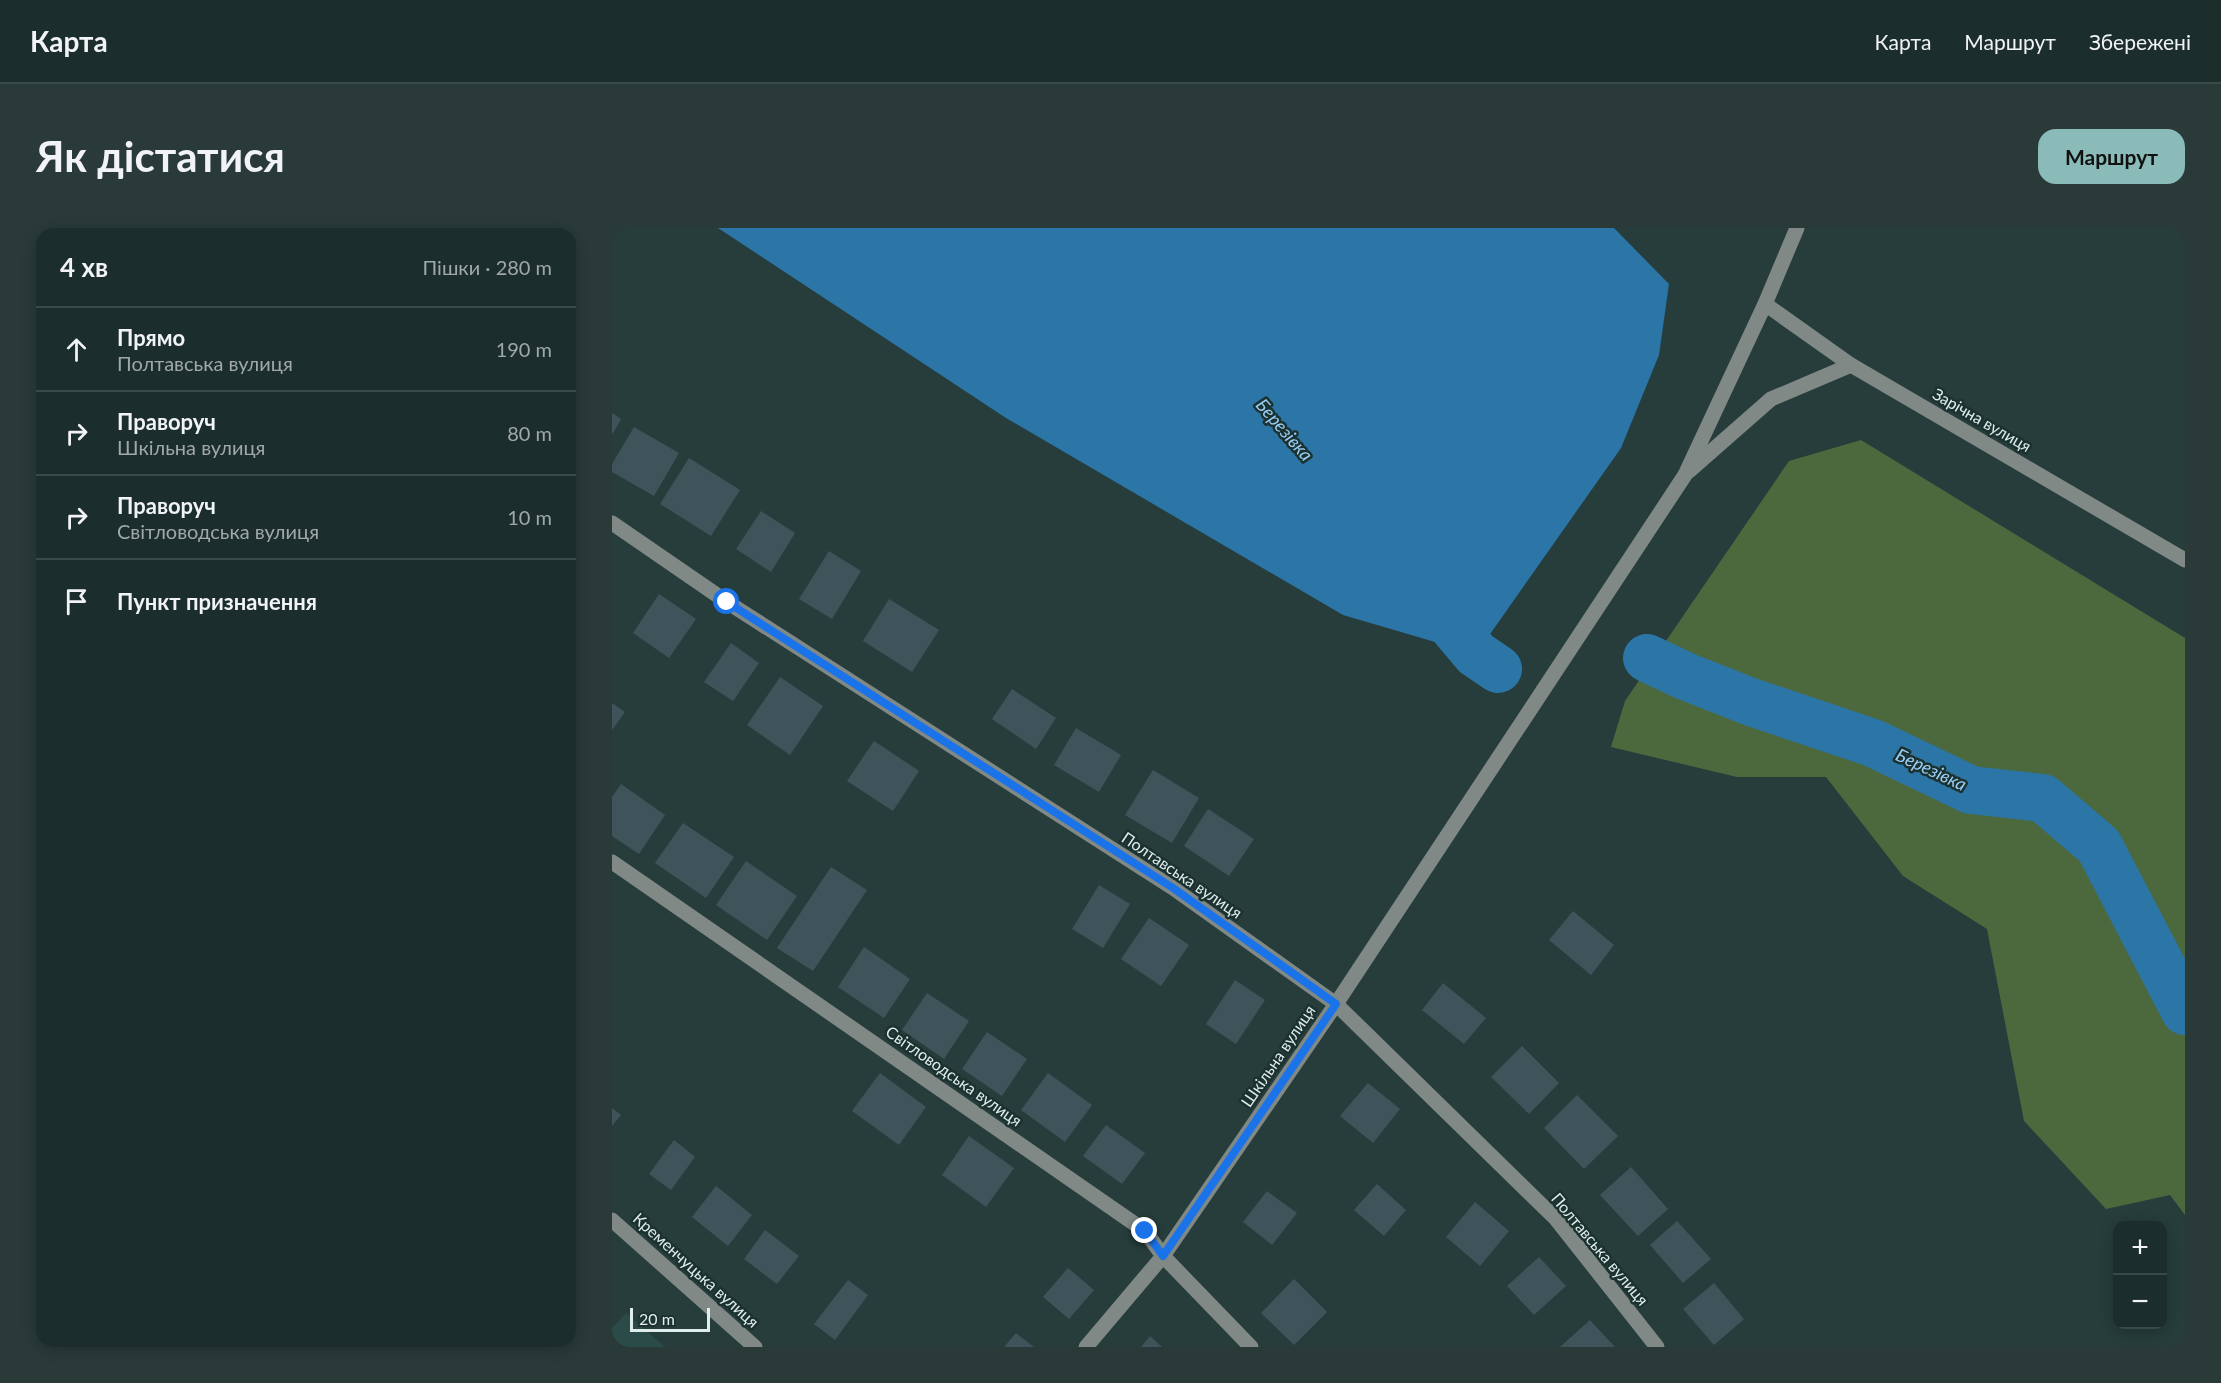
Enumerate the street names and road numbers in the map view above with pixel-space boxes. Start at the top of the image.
street label: Зарічна вулиця [1930,384,2035,455]
street label: Полтавська вулиця [1119,827,1246,922]
street label: Шкільна вулиця [1237,1001,1319,1110]
street label: Світловодська вулиця [883,1021,1026,1130]
street label: Полтавська вулиця [1548,1189,1653,1309]
street label: Кременчуцька вулиця [630,1208,763,1331]

